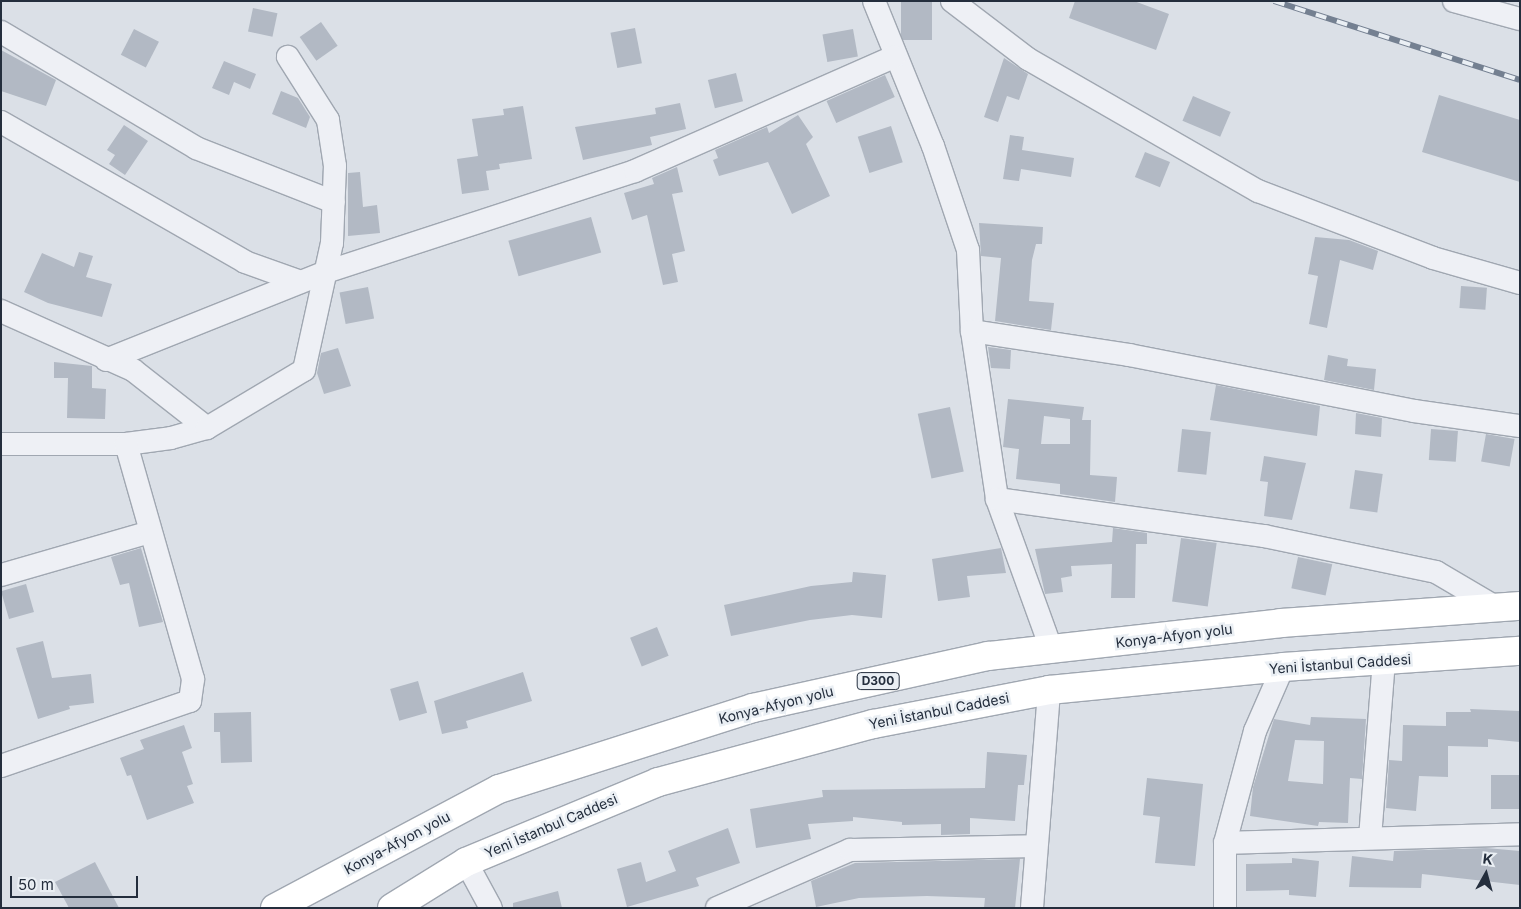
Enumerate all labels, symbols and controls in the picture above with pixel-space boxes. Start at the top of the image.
street label: Konya-Afyon yolu [1115,620,1233,652]
street label: Yeni İstanbul Caddesi [1268,651,1412,677]
road number: D300 [856,671,900,690]
street label: Konya-Afyon yolu [717,683,835,727]
street label: Yeni İstanbul Caddesi [867,689,1011,733]
street label: Yeni İstanbul Caddesi [482,790,620,862]
street label: Konya-Afyon yolu [341,808,453,878]
north arrow [1461,849,1511,899]
text: K [1482,850,1494,868]
scale bar [12,866,140,898]
text: 50 m [18,875,54,894]

